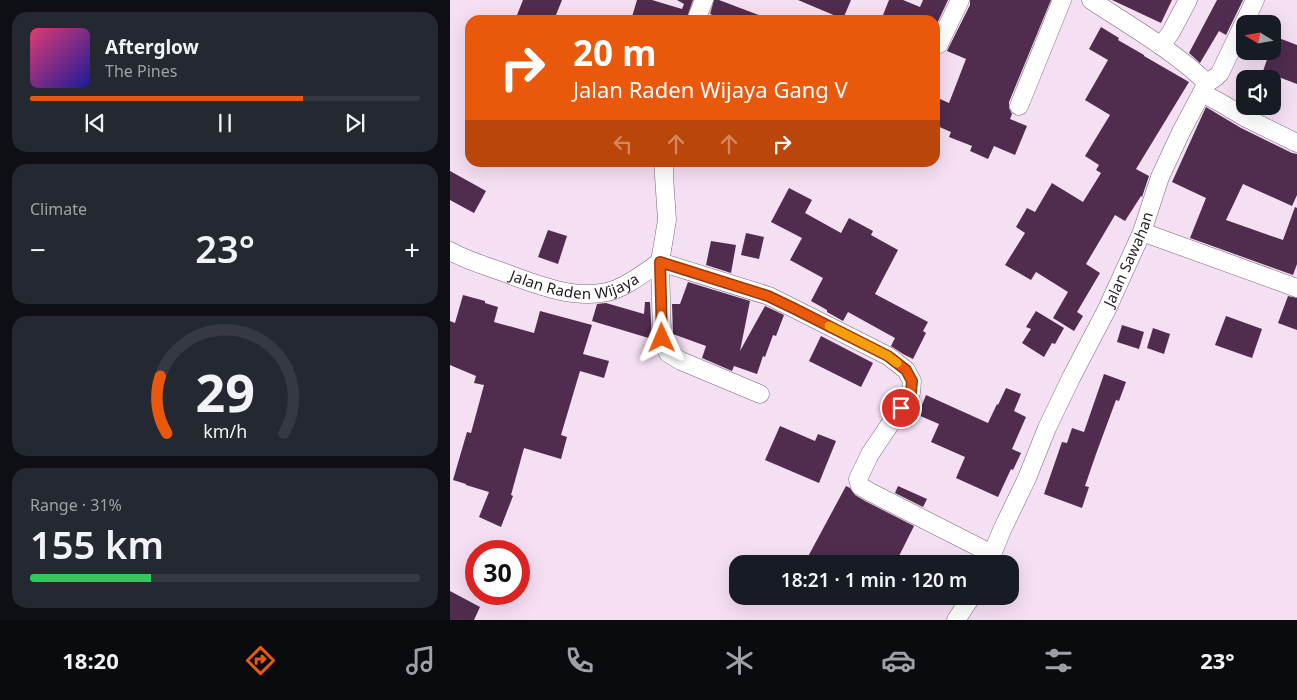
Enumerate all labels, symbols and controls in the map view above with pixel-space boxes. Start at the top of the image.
north arrow [1236,15,1281,60]
map controls [1236,15,1281,115]
text: 20 m [573,29,656,76]
text: Afterglow [105,34,199,60]
icon: right [490,35,555,100]
text: The Pines [105,60,177,82]
button: sound [1236,70,1281,115]
text: Jalan Raden Wijaya Gang V [573,74,848,104]
icon: previous [81,109,109,137]
icon: pause [211,109,239,137]
icon: next [341,109,369,137]
icon: left [609,130,637,158]
icon: ahead [662,130,690,158]
icon: ahead [715,130,743,158]
icon: right [768,130,796,158]
text: Climate [30,198,87,220]
street label: Jalan Sawahan [1098,209,1157,311]
text: 23° [195,222,255,274]
text: − [30,230,46,268]
text: + [404,230,420,268]
street label: Jalan Raden Wijaya [506,264,642,303]
position arrow [635,311,687,363]
text: 29 [195,356,255,427]
pin [880,387,922,429]
icon: arrive [887,394,915,422]
text: km/h [203,419,247,443]
text: Range · 31% [30,494,122,516]
text: 155 km [30,518,164,570]
speed limit sign: 30 [465,540,530,605]
text: 18:21 · 1 min · 120 m [781,567,967,593]
icon: directions [243,643,278,678]
icon: music [403,643,438,678]
icon: phone [562,643,597,678]
icon: climate [722,643,757,678]
icon: car [881,643,916,678]
icon: filters [1041,643,1076,678]
text: 18:20 [62,645,119,675]
text: 23° [1200,645,1235,675]

